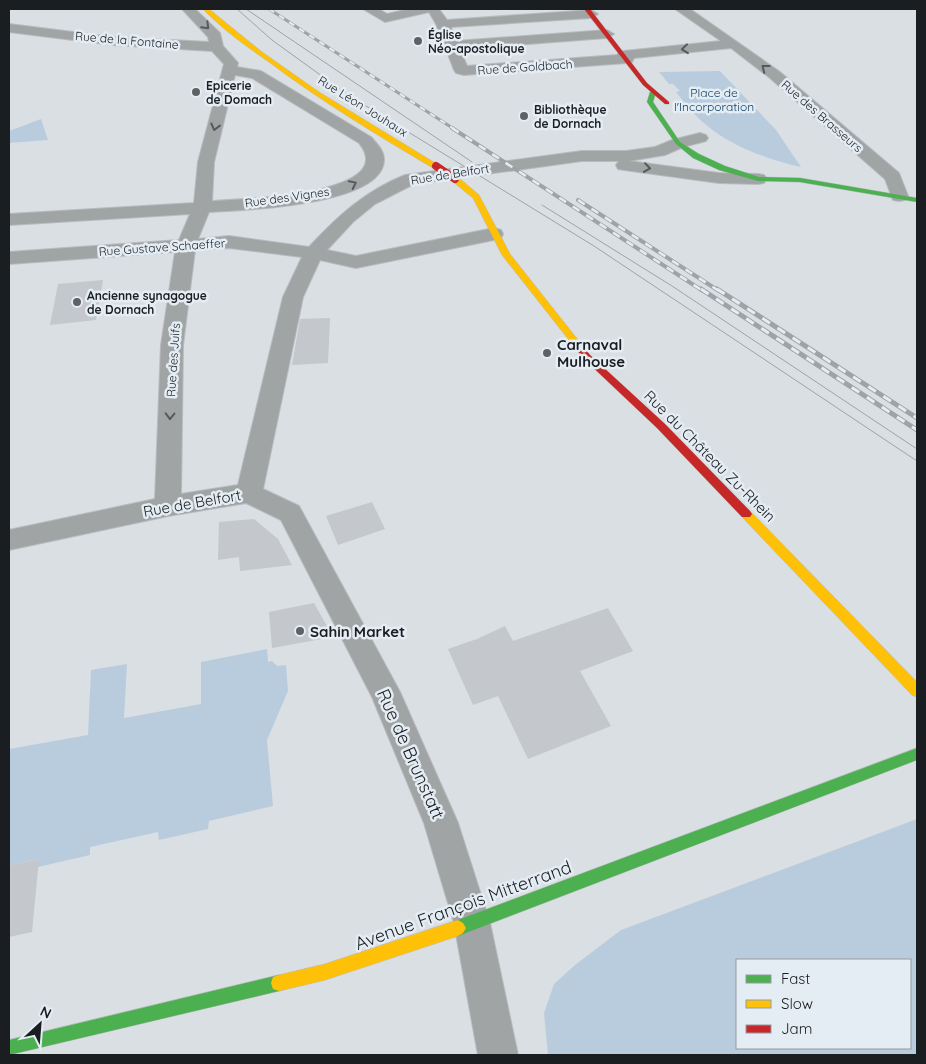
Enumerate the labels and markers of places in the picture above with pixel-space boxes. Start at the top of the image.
place label: Église Néo-apostolique [428,27,525,56]
marker: Église Néo-apostolique [412,35,424,47]
place label: Epicerie de Domach [206,78,272,107]
marker: Epicerie de Domach [190,86,202,98]
place label: Bibliothèque de Dornach [534,102,606,131]
marker: Bibliothèque de Dornach [518,110,530,122]
place label: Ancienne synagogue de Dornach [87,288,207,317]
marker: Ancienne synagogue de Dornach [71,296,83,308]
place label: Carnaval Mulhouse [557,335,625,371]
marker: Carnaval Mulhouse [541,347,553,359]
place label: Sahin Market [310,622,405,641]
marker: Sahin Market [294,625,306,637]

